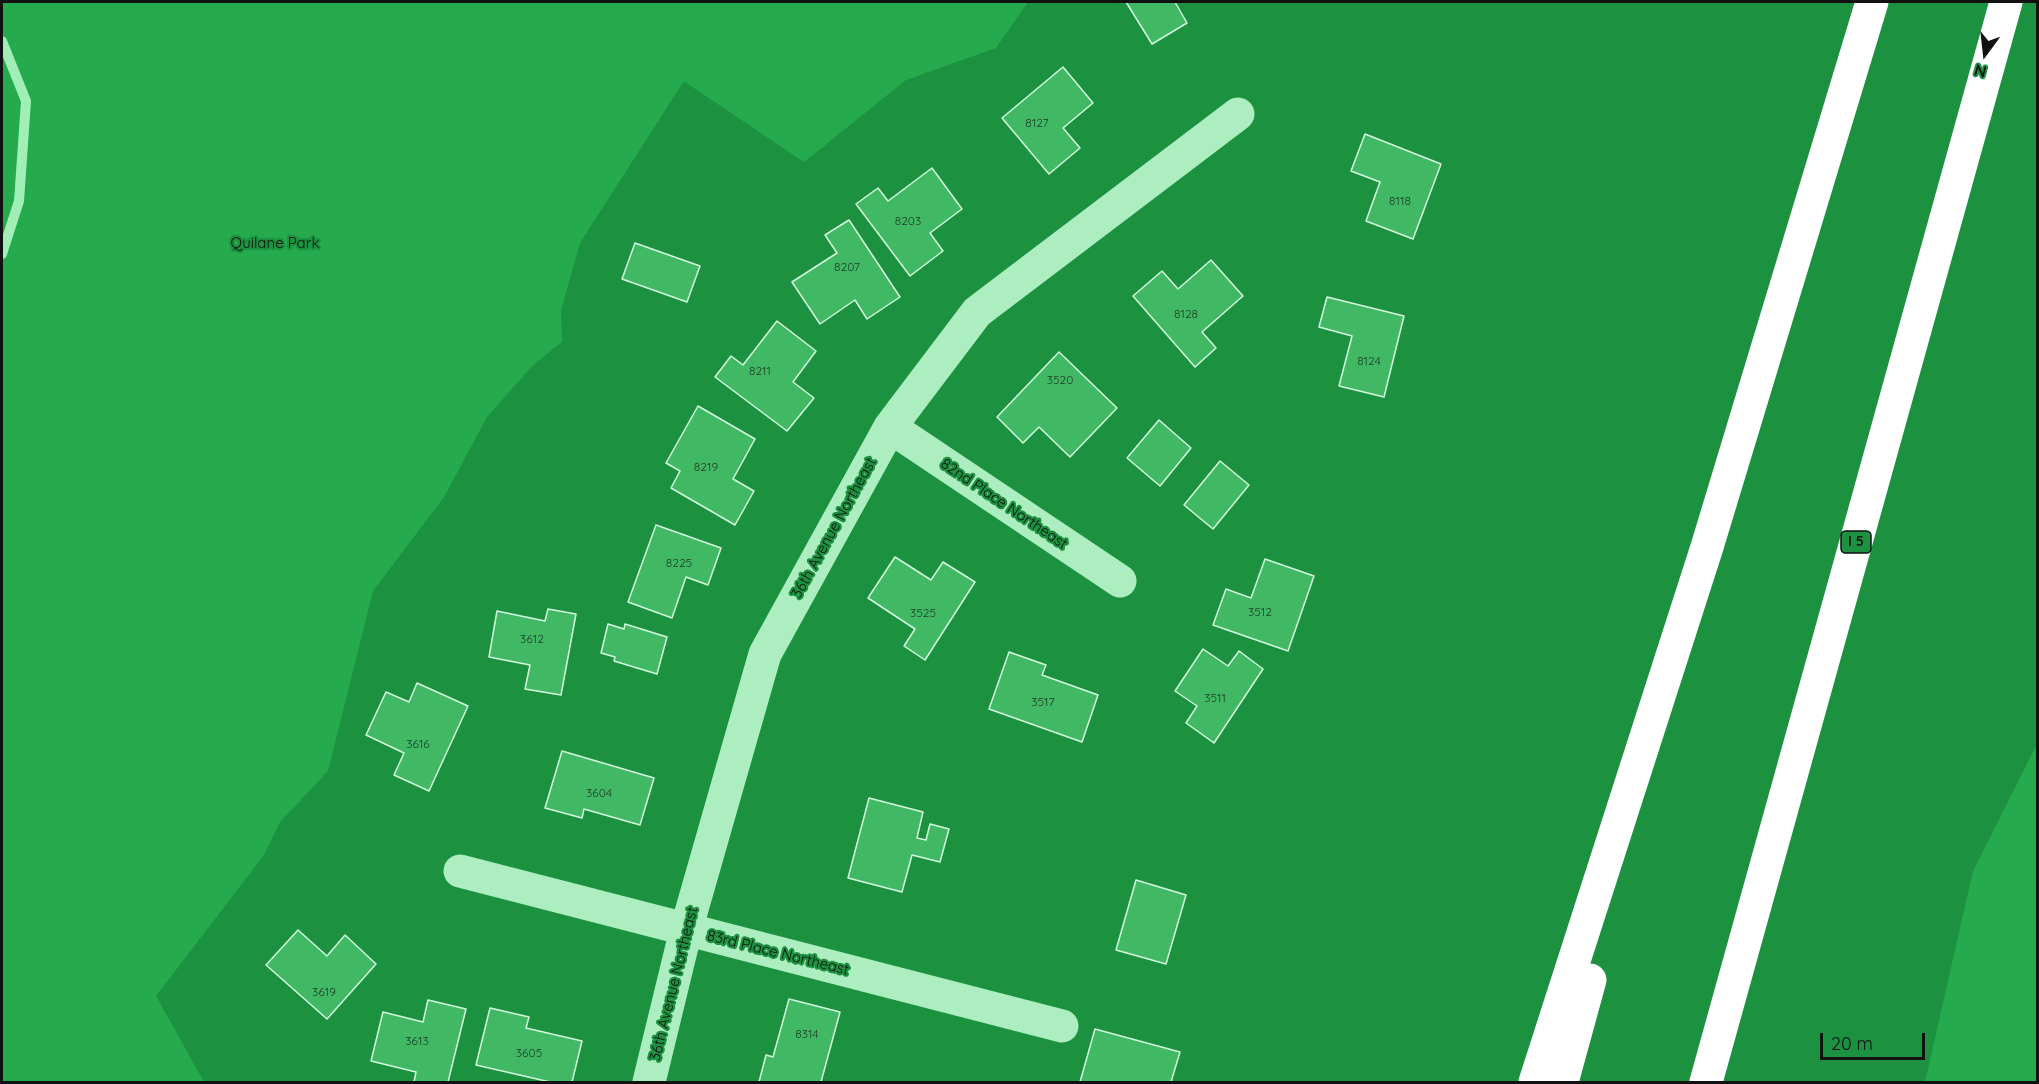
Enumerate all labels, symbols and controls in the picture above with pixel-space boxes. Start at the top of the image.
north arrow [1955,24,2015,84]
text: N [1972,60,1989,83]
house number: 8127 [1025,116,1049,130]
house number: 8118 [1389,194,1411,208]
house number: 8203 [895,214,921,228]
park label: Quilane Park [231,234,319,252]
house number: 8207 [834,260,860,274]
house number: 8128 [1174,307,1198,321]
house number: 8124 [1357,354,1381,368]
house number: 8211 [749,364,771,378]
house number: 3520 [1047,373,1073,387]
street label: 36th Avenue Northeast [788,454,880,602]
street label: 82nd Place Northeast [937,455,1071,553]
house number: 8219 [694,460,718,474]
road number: I 5 [1841,531,1871,553]
house number: 8225 [666,556,692,570]
house number: 3512 [1248,605,1272,619]
house number: 3525 [910,606,936,620]
house number: 3612 [520,632,544,646]
house number: 3511 [1204,691,1226,705]
house number: 3517 [1031,695,1055,709]
house number: 3616 [406,737,430,751]
house number: 3604 [586,786,612,800]
street label: 36th Avenue Northeast [646,905,702,1063]
street label: 83rd Place Northeast [705,927,851,979]
house number: 3619 [312,985,336,999]
scale bar [1823,1021,1928,1059]
house number: 8314 [795,1027,819,1041]
text: 20 m [1831,1032,1873,1055]
house number: 3613 [405,1034,429,1048]
house number: 3605 [516,1046,542,1060]

